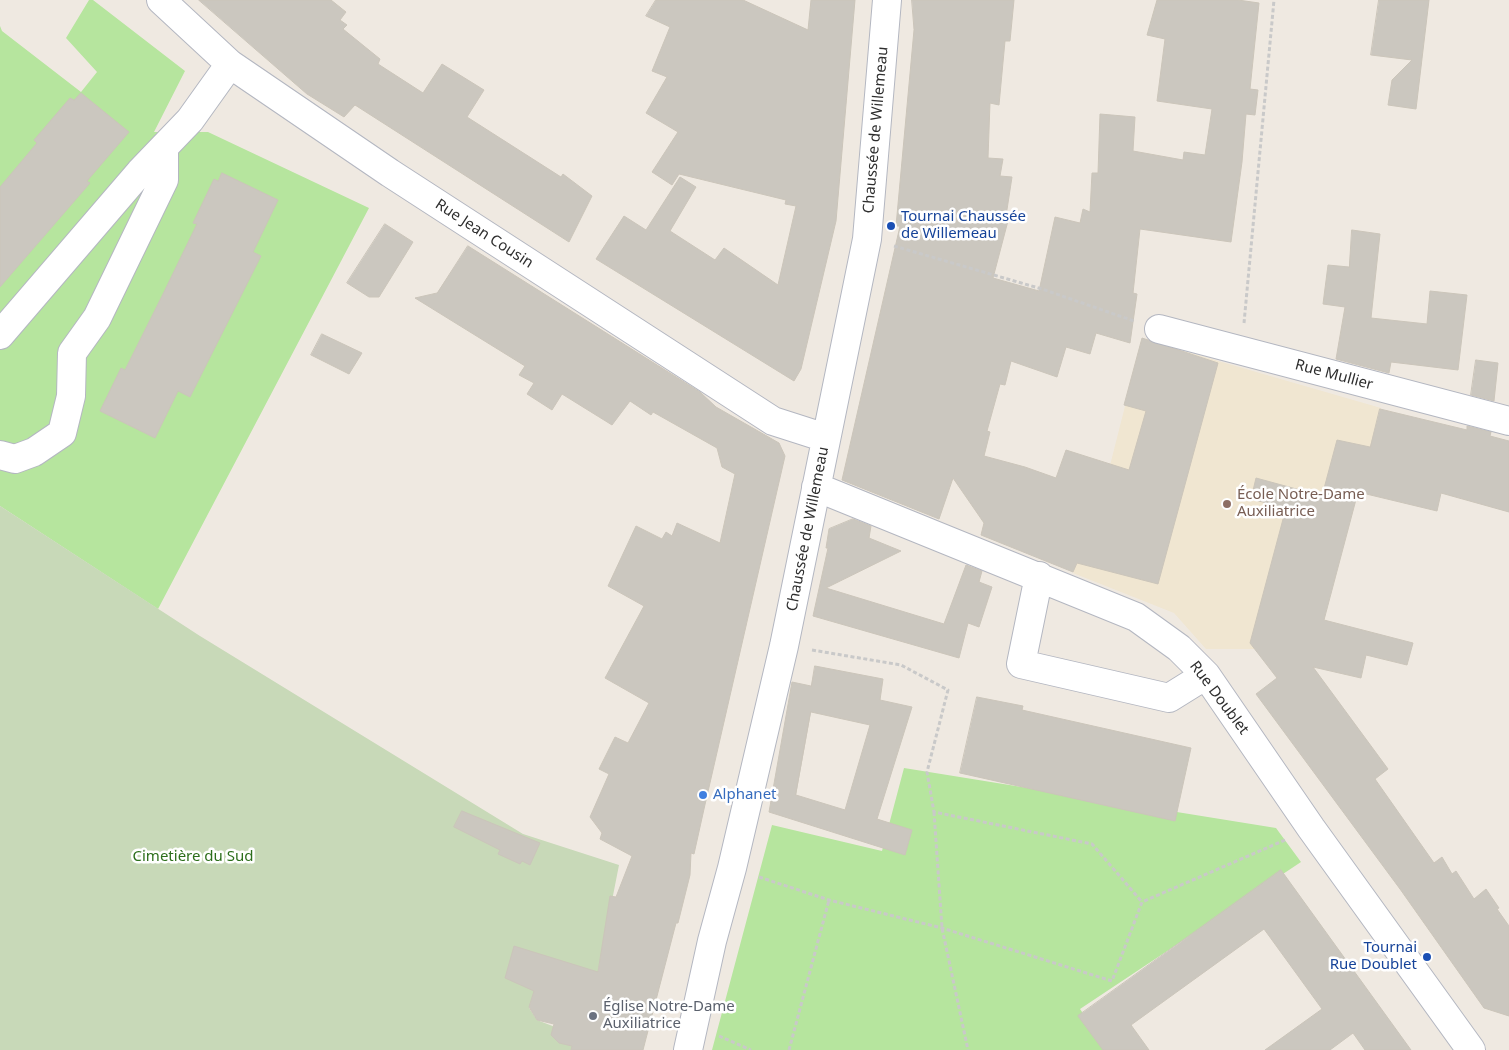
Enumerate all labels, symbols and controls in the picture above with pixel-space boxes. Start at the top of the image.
street label: Chaussée de Willemeau [860,46,892,214]
street label: Rue Jean Cousin [432,196,536,272]
place label: Tournai Chaussée de Willemeau [901,208,1026,243]
marker: Tournai Chaussée de Willemeau [885,220,897,232]
street label: Rue Mullier [1293,356,1375,394]
street label: Chaussée de Willemeau [783,445,833,613]
place label: École Notre-Dame Auxiliatrice [1237,486,1365,521]
marker: École Notre-Dame Auxiliatrice [1221,498,1233,510]
street label: Rue Doublet [1186,658,1252,738]
place label: Alphanet [713,786,777,804]
marker: Alphanet [697,789,709,801]
park label: Cimetière du Sud [133,848,253,866]
place label: Tournai Rue Doublet [1330,939,1417,974]
marker: Tournai Rue Doublet [1421,951,1433,963]
place label: Église Notre-Dame Auxiliatrice [603,998,735,1033]
marker: Église Notre-Dame Auxiliatrice [587,1010,599,1022]

